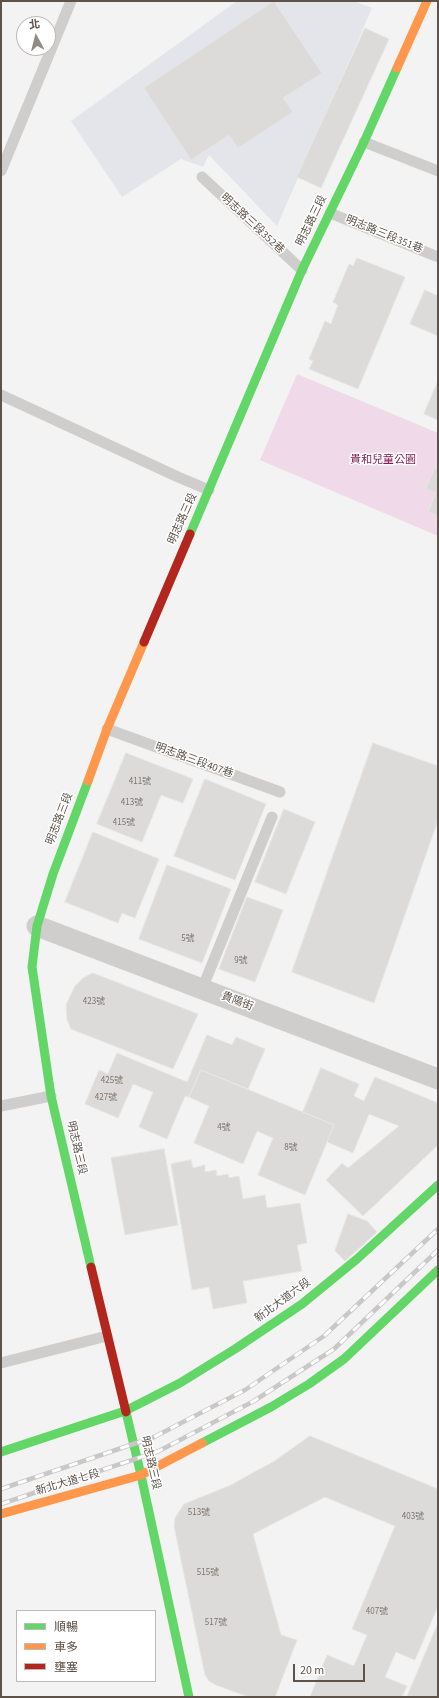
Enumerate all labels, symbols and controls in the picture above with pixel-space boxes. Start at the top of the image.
north arrow [16,16,56,56]
text: 北 [28,16,41,33]
street label: 明志路三段352巷 [217,191,287,257]
street label: 明志路三段 [294,193,330,249]
street label: 明志路三段351巷 [343,213,425,257]
park label: 貴和兒童公園 [350,454,416,468]
street label: 明志路三段 [166,491,200,547]
street label: 明志路三段407巷 [153,741,235,781]
house number: 411號 [129,777,151,787]
street label: 明志路三段 [44,791,76,847]
house number: 413號 [121,798,143,808]
house number: 415號 [113,818,135,828]
house number: 5號 [181,934,195,944]
house number: 9號 [234,956,248,966]
street label: 貴陽街 [219,990,255,1014]
house number: 423號 [83,997,105,1007]
house number: 425號 [101,1076,123,1086]
house number: 427號 [95,1093,117,1103]
street label: 明志路三段 [63,1120,89,1176]
house number: 4號 [217,1123,231,1133]
house number: 8號 [284,1143,298,1153]
street label: 新北大道六段 [252,1276,314,1326]
street label: 明志路三段 [137,1435,163,1491]
street label: 新北大道七段 [34,1468,102,1498]
house number: 513號 [188,1508,210,1518]
house number: 403號 [402,1512,424,1522]
house number: 515號 [197,1568,219,1578]
house number: 407號 [366,1607,388,1617]
legend [16,1610,156,1682]
house number: 517號 [205,1618,227,1628]
text: 順暢 [54,1619,78,1636]
text: 車多 [54,1639,78,1656]
scale bar [295,1656,367,1682]
text: 壅塞 [54,1659,78,1676]
text: 20 m [300,1662,324,1679]

